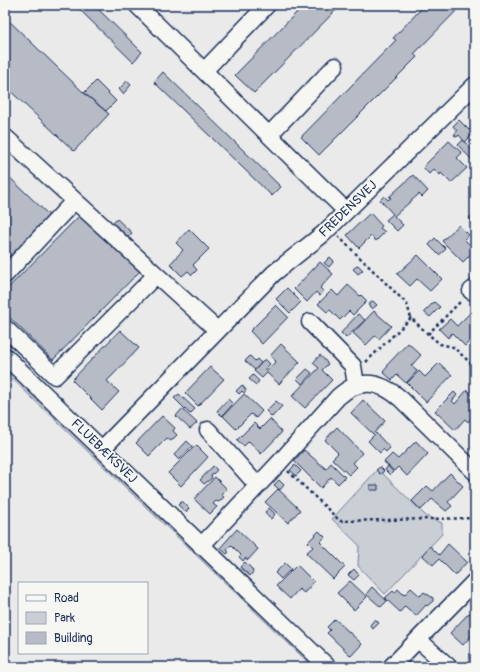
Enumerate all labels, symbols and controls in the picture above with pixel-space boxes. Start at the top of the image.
street label: FREDENSVEJ [316,177,380,241]
street label: FLUEBÆKSVEJ [68,416,140,486]
legend [18,582,148,654]
text: Road [54,591,79,606]
text: Park [54,611,75,626]
text: Building [54,631,93,646]

